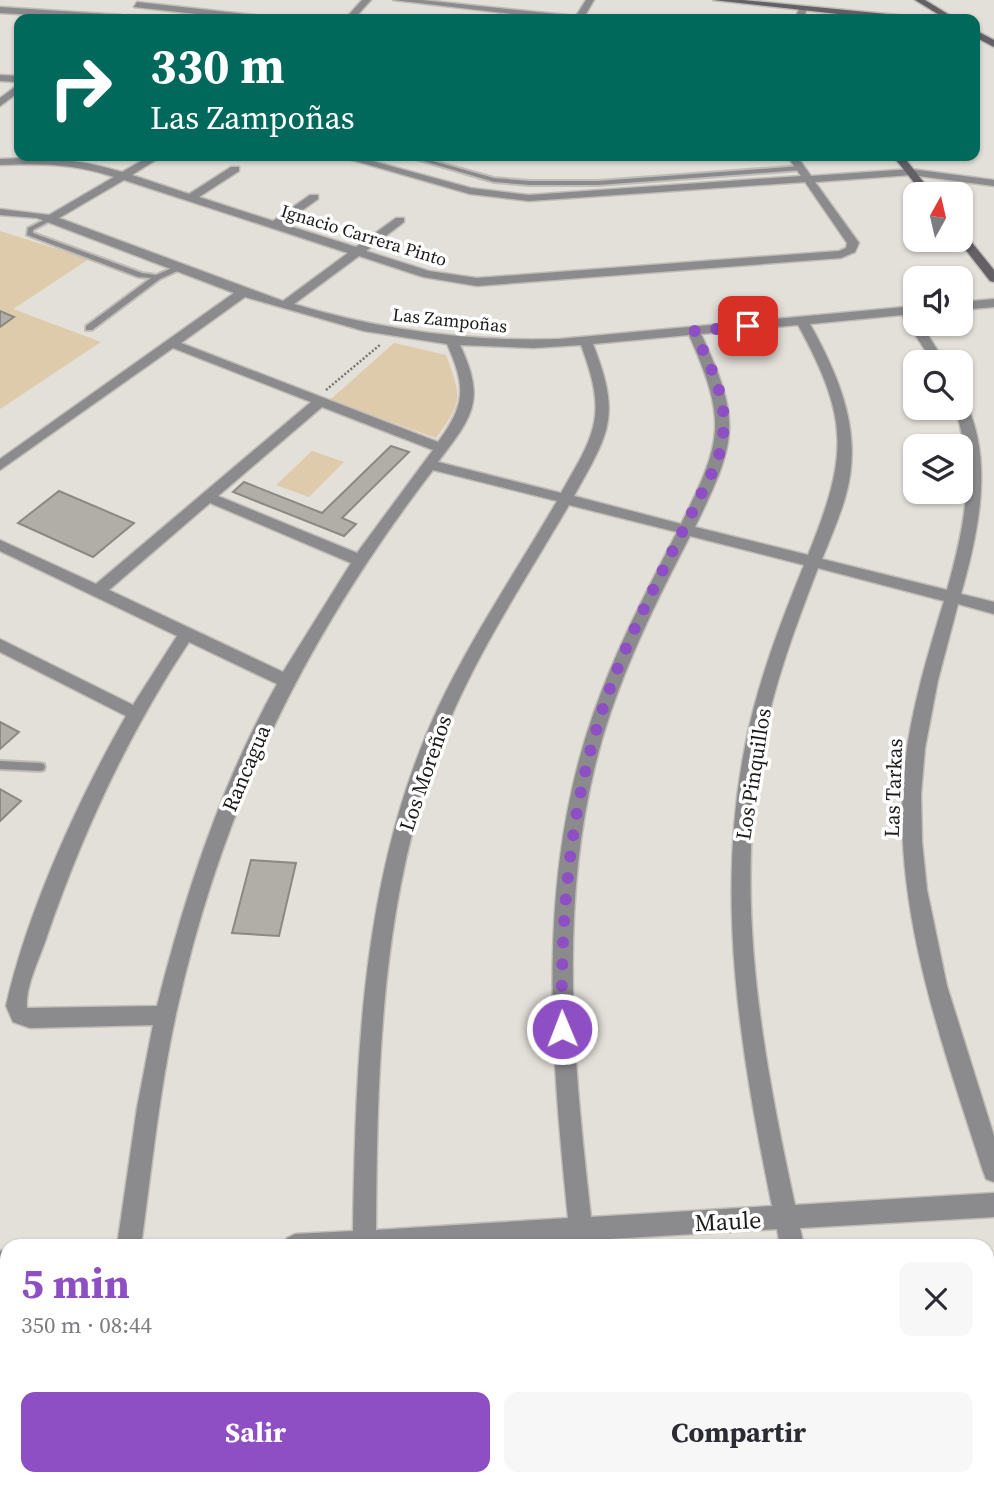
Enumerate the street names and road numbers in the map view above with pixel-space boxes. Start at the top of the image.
street label: Ignacio Carrera Pinto [278,198,450,272]
street label: Las Zampoñas [391,302,509,338]
street label: Los Pinquillos [728,706,778,842]
street label: Los Moreños [392,711,458,835]
street label: Rancagua [215,720,277,816]
street label: Las Tarkas [877,738,909,838]
street label: Maule [694,1203,762,1239]

